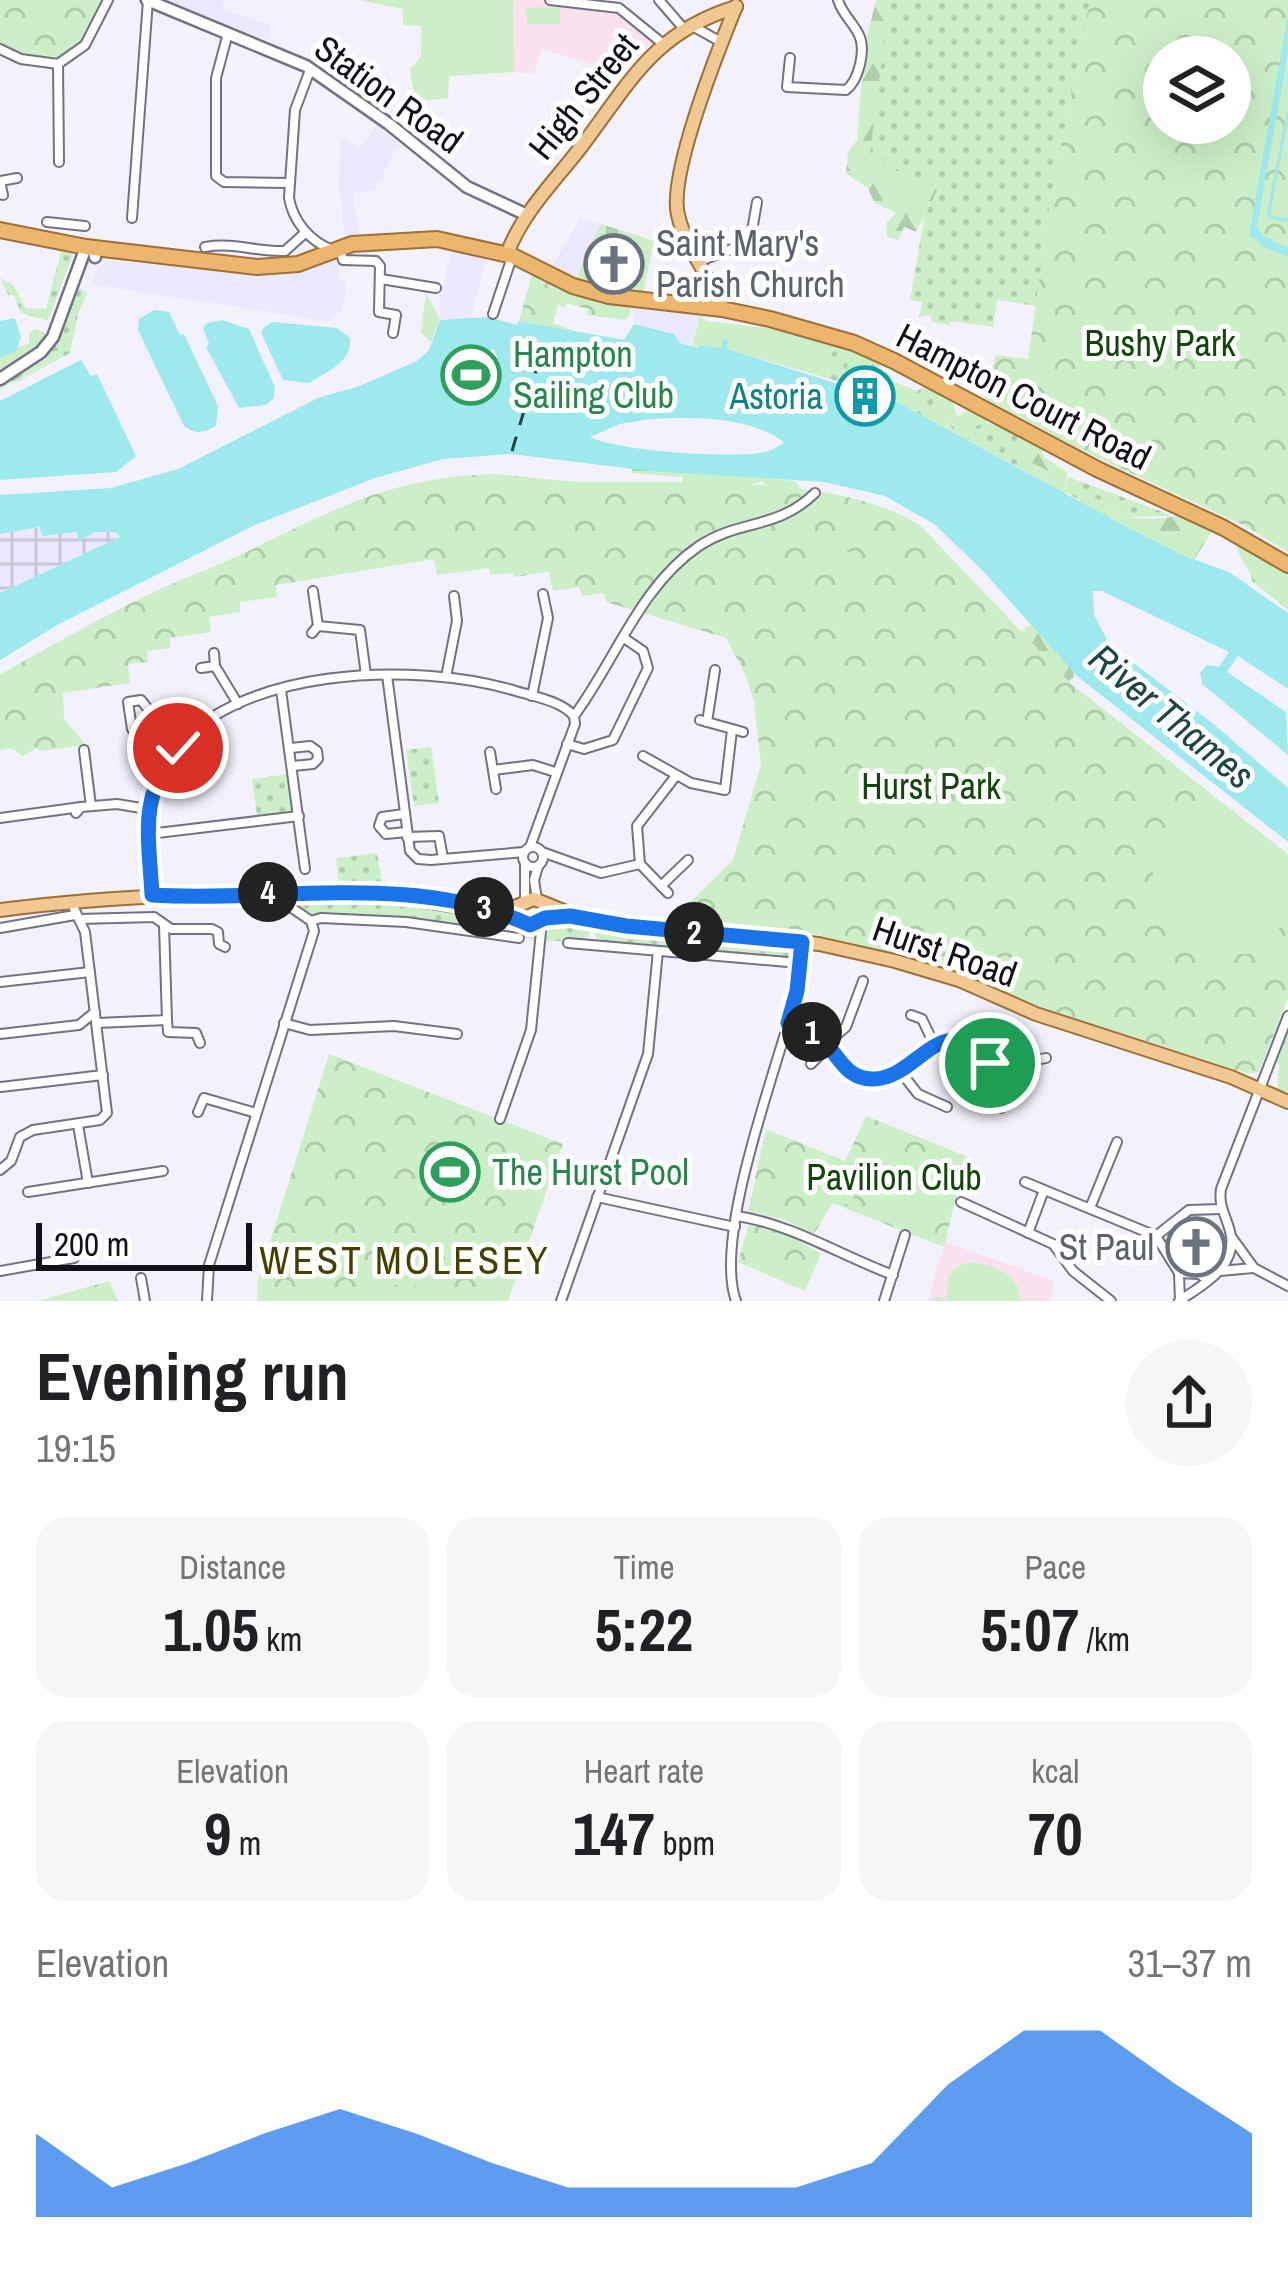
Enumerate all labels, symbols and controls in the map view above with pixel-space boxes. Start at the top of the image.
street label: High Street [517,23,649,169]
street label: Station Road [305,24,473,164]
map controls [1143,36,1251,144]
button: layers [1143,36,1251,144]
place label: Saint Mary's Parish Church [656,219,845,308]
church icon: Saint Mary's Parish Church [583,233,645,295]
street label: Hampton Court Road [889,311,1159,481]
park label: Bushy Park [1085,319,1236,367]
place label: Hampton Sailing Club [513,330,674,419]
sports icon: Hampton Sailing Club [440,344,502,406]
building icon: Astoria [834,365,896,427]
place label: Astoria [728,372,823,420]
water label: River Thames [1079,632,1265,800]
pin [127,697,229,799]
icon: check [145,715,211,781]
park label: Hurst Park [861,762,1001,810]
pin: 4 [238,862,298,922]
text: 4 [260,870,276,914]
pin: 3 [454,877,514,937]
text: 3 [476,885,492,929]
pin: 2 [664,902,724,962]
street label: Hurst Road [867,904,1023,998]
text: 2 [686,910,702,954]
pin: 1 [782,1002,842,1062]
text: 1 [804,1010,820,1054]
pin [939,1012,1041,1114]
icon: arrive [957,1030,1023,1096]
sports icon: The Hurst Pool [419,1141,481,1203]
place label: The Hurst Pool [492,1148,689,1196]
park label: Pavilion Club [806,1153,982,1201]
church icon: St Paul [1165,1216,1227,1278]
scale bar [36,1217,252,1270]
text: 200 m [54,1222,129,1266]
place label: St Paul [1059,1223,1154,1271]
district label: WEST MOLESEY [259,1234,551,1286]
text: Evening run [36,1332,349,1421]
button: share [1126,1340,1252,1466]
text: 19:15 [36,1422,116,1474]
text: Distance [179,1545,286,1589]
text: Time [613,1545,675,1589]
text: Pace [1024,1545,1086,1589]
text: 1.05 [163,1589,259,1670]
text: 5:22 [595,1589,693,1670]
text: 5:07 [981,1589,1079,1670]
text: km [259,1617,302,1661]
text: /km [1079,1617,1130,1661]
text: Elevation [176,1749,289,1793]
text: Heart rate [584,1749,704,1793]
text: kcal [1031,1749,1079,1793]
text: 9 [204,1793,231,1874]
text: 147 [573,1793,655,1874]
text: 70 [1028,1793,1083,1874]
text: m [231,1821,261,1865]
text: bpm [655,1821,715,1865]
text: Elevation [36,1937,169,1989]
text: 31–37 m [1128,1937,1252,1989]

